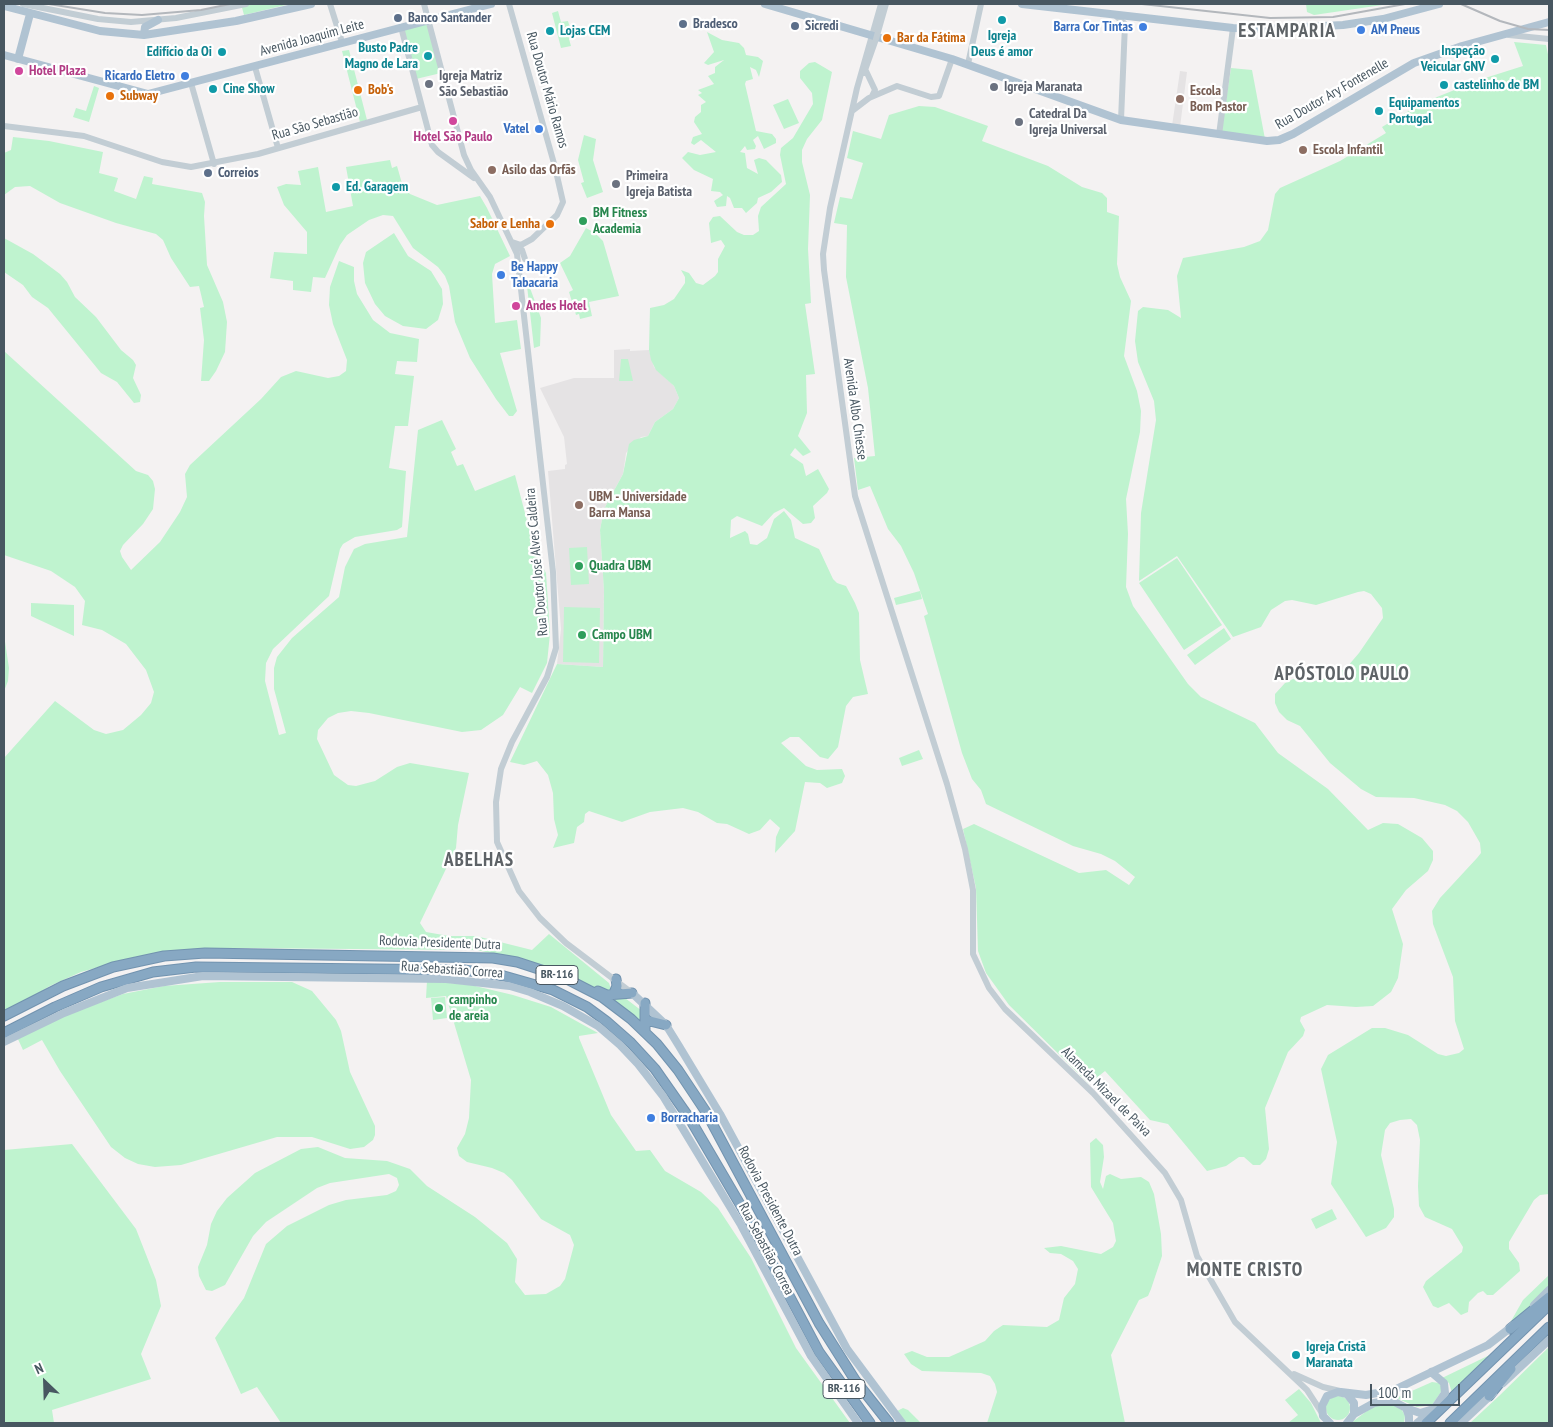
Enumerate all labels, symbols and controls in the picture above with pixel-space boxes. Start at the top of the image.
place label: Banco Santander [408,10,491,26]
marker: Banco Santander [392,12,404,24]
marker: Igreja Deus é amor [996,14,1008,26]
street label: Avenida Joaquim Leite [258,16,366,60]
place label: Bradesco [693,16,738,32]
marker: Bradesco [677,18,689,30]
place label: Sicredi [805,18,839,34]
place label: Barra Cor Tintas [1053,19,1133,35]
marker: Sicredi [789,20,801,32]
marker: Barra Cor Tintas [1137,21,1149,33]
district label: ESTAMPARIA [1237,21,1337,43]
place label: AM Pneus [1371,22,1420,38]
place label: Lojas CEM [560,23,610,39]
marker: AM Pneus [1355,24,1367,36]
marker: Lojas CEM [544,25,556,37]
place label: Igreja Deus é amor [971,28,1033,60]
street label: Rua Doutor Mário Ramos [522,30,572,150]
place label: Bar da Fátima [897,30,965,46]
marker: Bar da Fátima [881,32,893,44]
place label: Busto Padre Magno de Lara [345,40,418,72]
place label: Inspeção Veicular GNV [1421,43,1485,75]
place label: Edifício da Oi [147,44,212,60]
marker: Edifício da Oi [216,46,228,58]
marker: Busto Padre Magno de Lara [422,50,434,62]
marker: Inspeção Veicular GNV [1489,53,1501,65]
street label: Rua Doutor Ary Fontenelle [1272,55,1392,133]
place label: Hotel Plaza [29,63,86,79]
marker: Hotel Plaza [13,65,25,77]
place label: Ricardo Eletro [105,68,175,84]
place label: Igreja Matriz São Sebastião [439,68,508,100]
marker: Ricardo Eletro [179,70,191,82]
place label: castelinho de BM [1454,77,1539,93]
marker: Igreja Matriz São Sebastião [423,78,435,90]
place label: Igreja Maranata [1004,79,1082,95]
marker: castelinho de BM [1438,79,1450,91]
place label: Cine Show [223,81,275,97]
marker: Igreja Maranata [988,81,1000,93]
place label: Bob's [368,82,393,98]
marker: Cine Show [207,83,219,95]
place label: Escola Bom Pastor [1190,83,1247,115]
marker: Bob's [352,84,364,96]
place label: Subway [120,88,158,104]
marker: Subway [104,90,116,102]
marker: Escola Bom Pastor [1174,93,1186,105]
place label: Equipamentos Portugal [1389,95,1459,128]
street label: Rua São Sebastião [270,104,360,144]
marker: Equipamentos Portugal [1373,105,1385,117]
place label: Catedral Da Igreja Universal [1029,106,1107,138]
marker: Hotel São Paulo [447,115,459,127]
marker: Catedral Da Igreja Universal [1013,116,1025,128]
place label: Vatel [503,121,529,137]
marker: Vatel [533,123,545,135]
place label: Hotel São Paulo [413,129,493,145]
place label: Escola Infantil [1313,142,1383,158]
marker: Escola Infantil [1297,144,1309,156]
place label: Asilo das Orfãs [502,162,576,178]
marker: Asilo das Orfãs [486,164,498,176]
place label: Correios [218,165,259,181]
marker: Correios [202,167,214,179]
place label: Primeira Igreja Batista [626,168,692,200]
marker: Primeira Igreja Batista [610,178,622,190]
place label: Ed. Garagem [346,179,408,195]
marker: Ed. Garagem [330,181,342,193]
place label: BM Fitness Academia [593,205,647,238]
marker: BM Fitness Academia [577,215,589,227]
place label: Sabor e Lenha [470,216,540,232]
marker: Sabor e Lenha [544,218,556,230]
place label: Be Happy Tabacaria [511,259,558,292]
marker: Be Happy Tabacaria [495,269,507,281]
place label: Andes Hotel [526,298,586,314]
marker: Andes Hotel [510,300,522,312]
street label: Avenida Albo Chiesse [840,357,870,461]
street label: Rua Doutor José Alves Caldeira [522,487,552,637]
place label: UBM - Universidade Barra Mansa [589,489,687,522]
marker: UBM - Universidade Barra Mansa [573,499,585,511]
place label: Quadra UBM [589,558,651,574]
marker: Quadra UBM [573,560,585,572]
place label: Campo UBM [592,627,652,643]
marker: Campo UBM [576,629,588,641]
district label: APÓSTOLO PAULO [1273,664,1411,686]
district label: ABELHAS [443,850,515,872]
street label: Rodovia Presidente Dutra [379,932,501,954]
street label: Rua Sebastião Correa [400,958,504,982]
road number: BR-116 [536,966,578,984]
place label: campinho de areia [449,992,497,1024]
marker: campinho de areia [433,1002,445,1014]
street label: Alameda Mizael de Paiva [1058,1044,1154,1140]
place label: Borracharia [661,1110,718,1126]
marker: Borracharia [645,1112,657,1124]
street label: Rodovia Presidente Dutra [734,1143,806,1259]
street label: Rua Sebastião Correa [735,1200,797,1298]
district label: MONTE CRISTO [1185,1260,1305,1282]
place label: Igreja Cristã Maranata [1306,1339,1366,1371]
marker: Igreja Cristã Maranata [1290,1349,1302,1361]
north arrow [20,1357,70,1407]
text: N [32,1359,46,1378]
scale bar [1373,1374,1463,1406]
road number: BR-116 [823,1380,865,1398]
text: 100 m [1378,1383,1411,1402]

